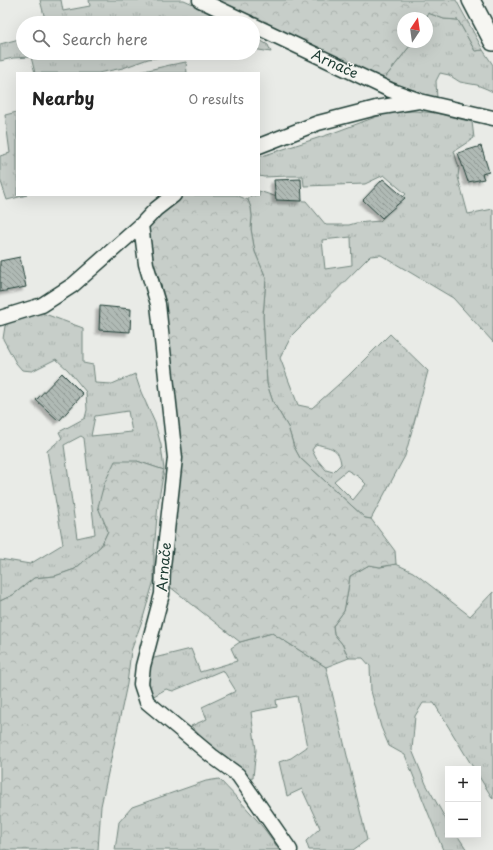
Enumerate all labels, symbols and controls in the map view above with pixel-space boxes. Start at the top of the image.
north arrow [397,12,433,48]
search box [16,16,260,60]
icon: search [30,27,52,49]
text: Search here [62,27,148,50]
street label: Arnače [308,44,362,84]
text: Nearby [32,85,94,111]
text: 0 results [189,89,244,108]
street label: Arnače [151,541,176,593]
map controls [445,766,481,838]
button: + [445,766,481,802]
button: − [445,802,481,838]

